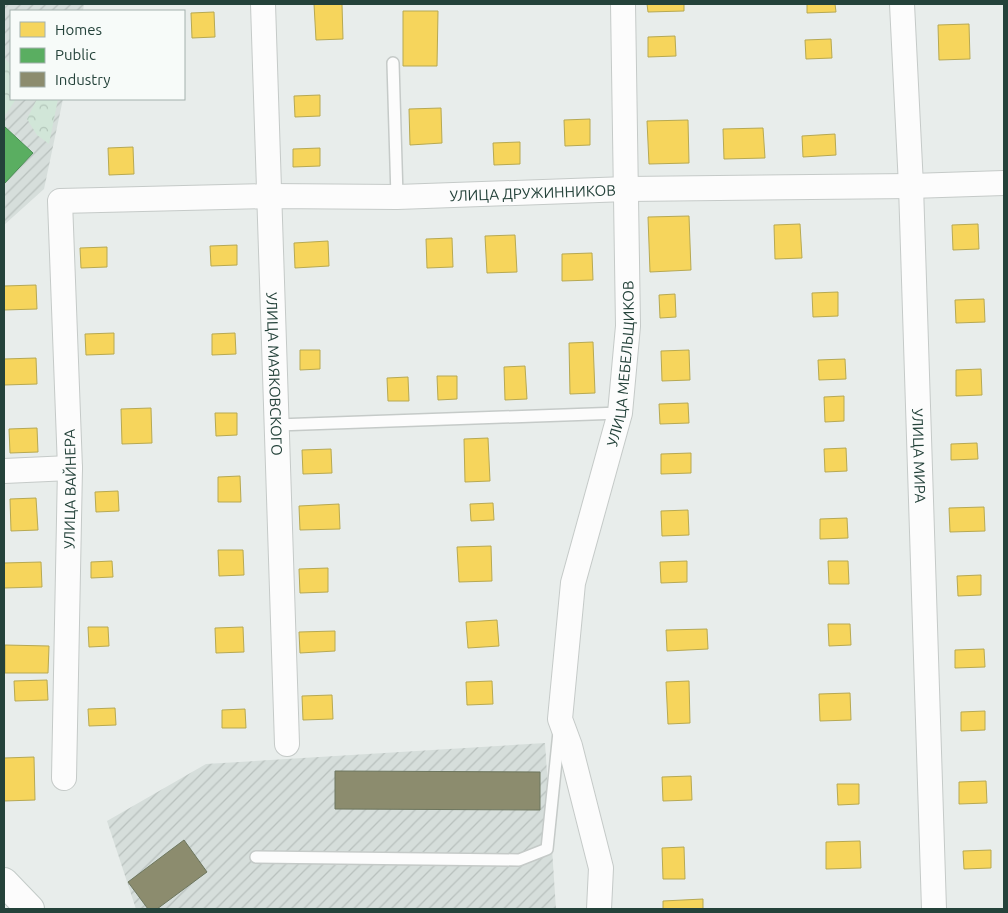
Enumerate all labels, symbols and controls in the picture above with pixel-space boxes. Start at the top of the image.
legend [10,10,185,100]
text: Homes [55,21,102,38]
text: Public [55,46,96,63]
text: Industry [55,71,110,88]
street label: УЛИЦА ДРУЖИННИКОВ [449,181,616,204]
street label: УЛИЦА МЕБЕЛЬЩИКОВ [603,280,637,448]
street label: УЛИЦА МАЯКОВСКОГО [264,292,286,456]
street label: УЛИЦА МИРА [910,408,930,504]
street label: УЛИЦА ВАЙНЕРА [60,429,79,549]

